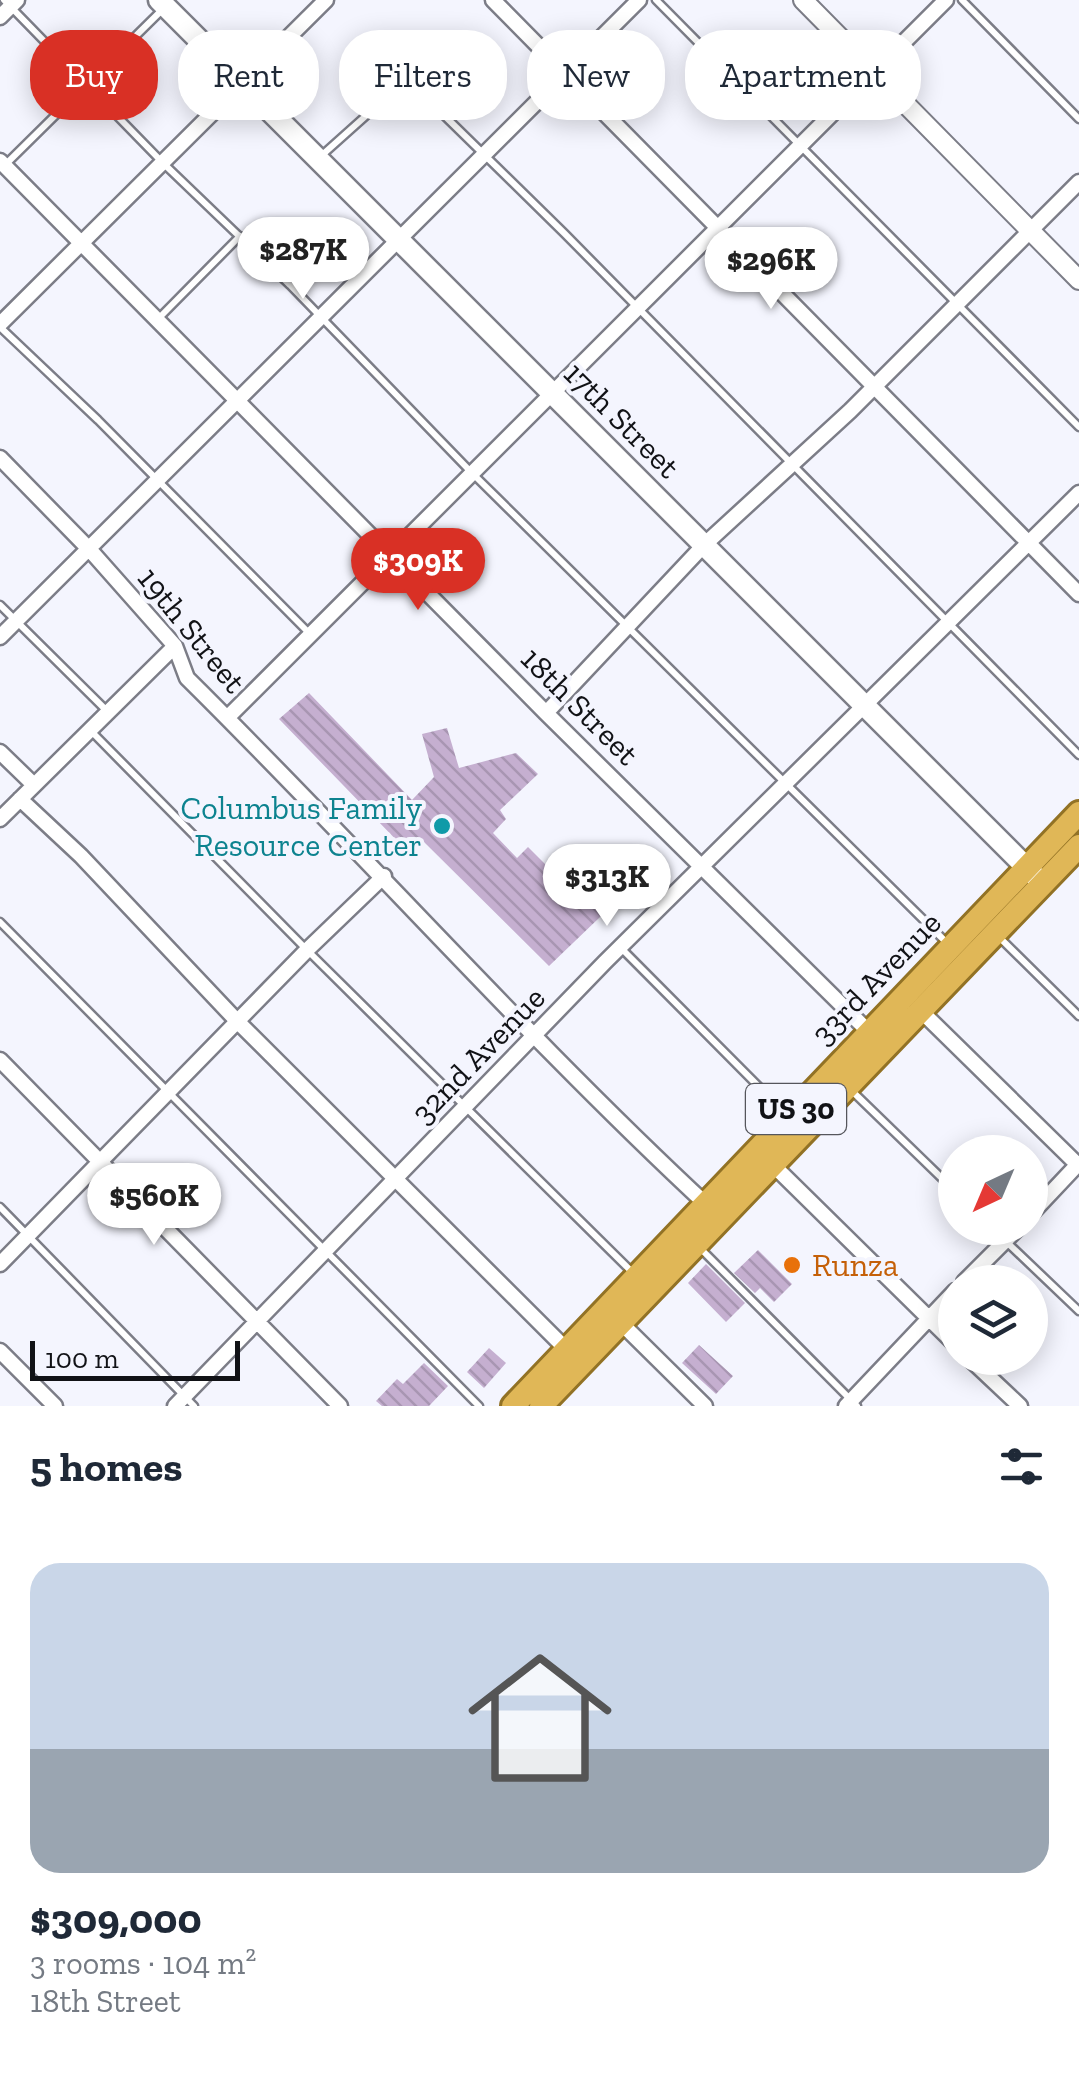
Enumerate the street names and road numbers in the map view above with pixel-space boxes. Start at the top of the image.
street label: 17th Street [556,354,688,486]
street label: 19th Street [130,560,254,700]
street label: 18th Street [513,639,647,773]
street label: 33rd Avenue [803,904,949,1052]
street label: 32nd Avenue [403,979,553,1131]
road number: US 30 [746,1084,846,1134]

